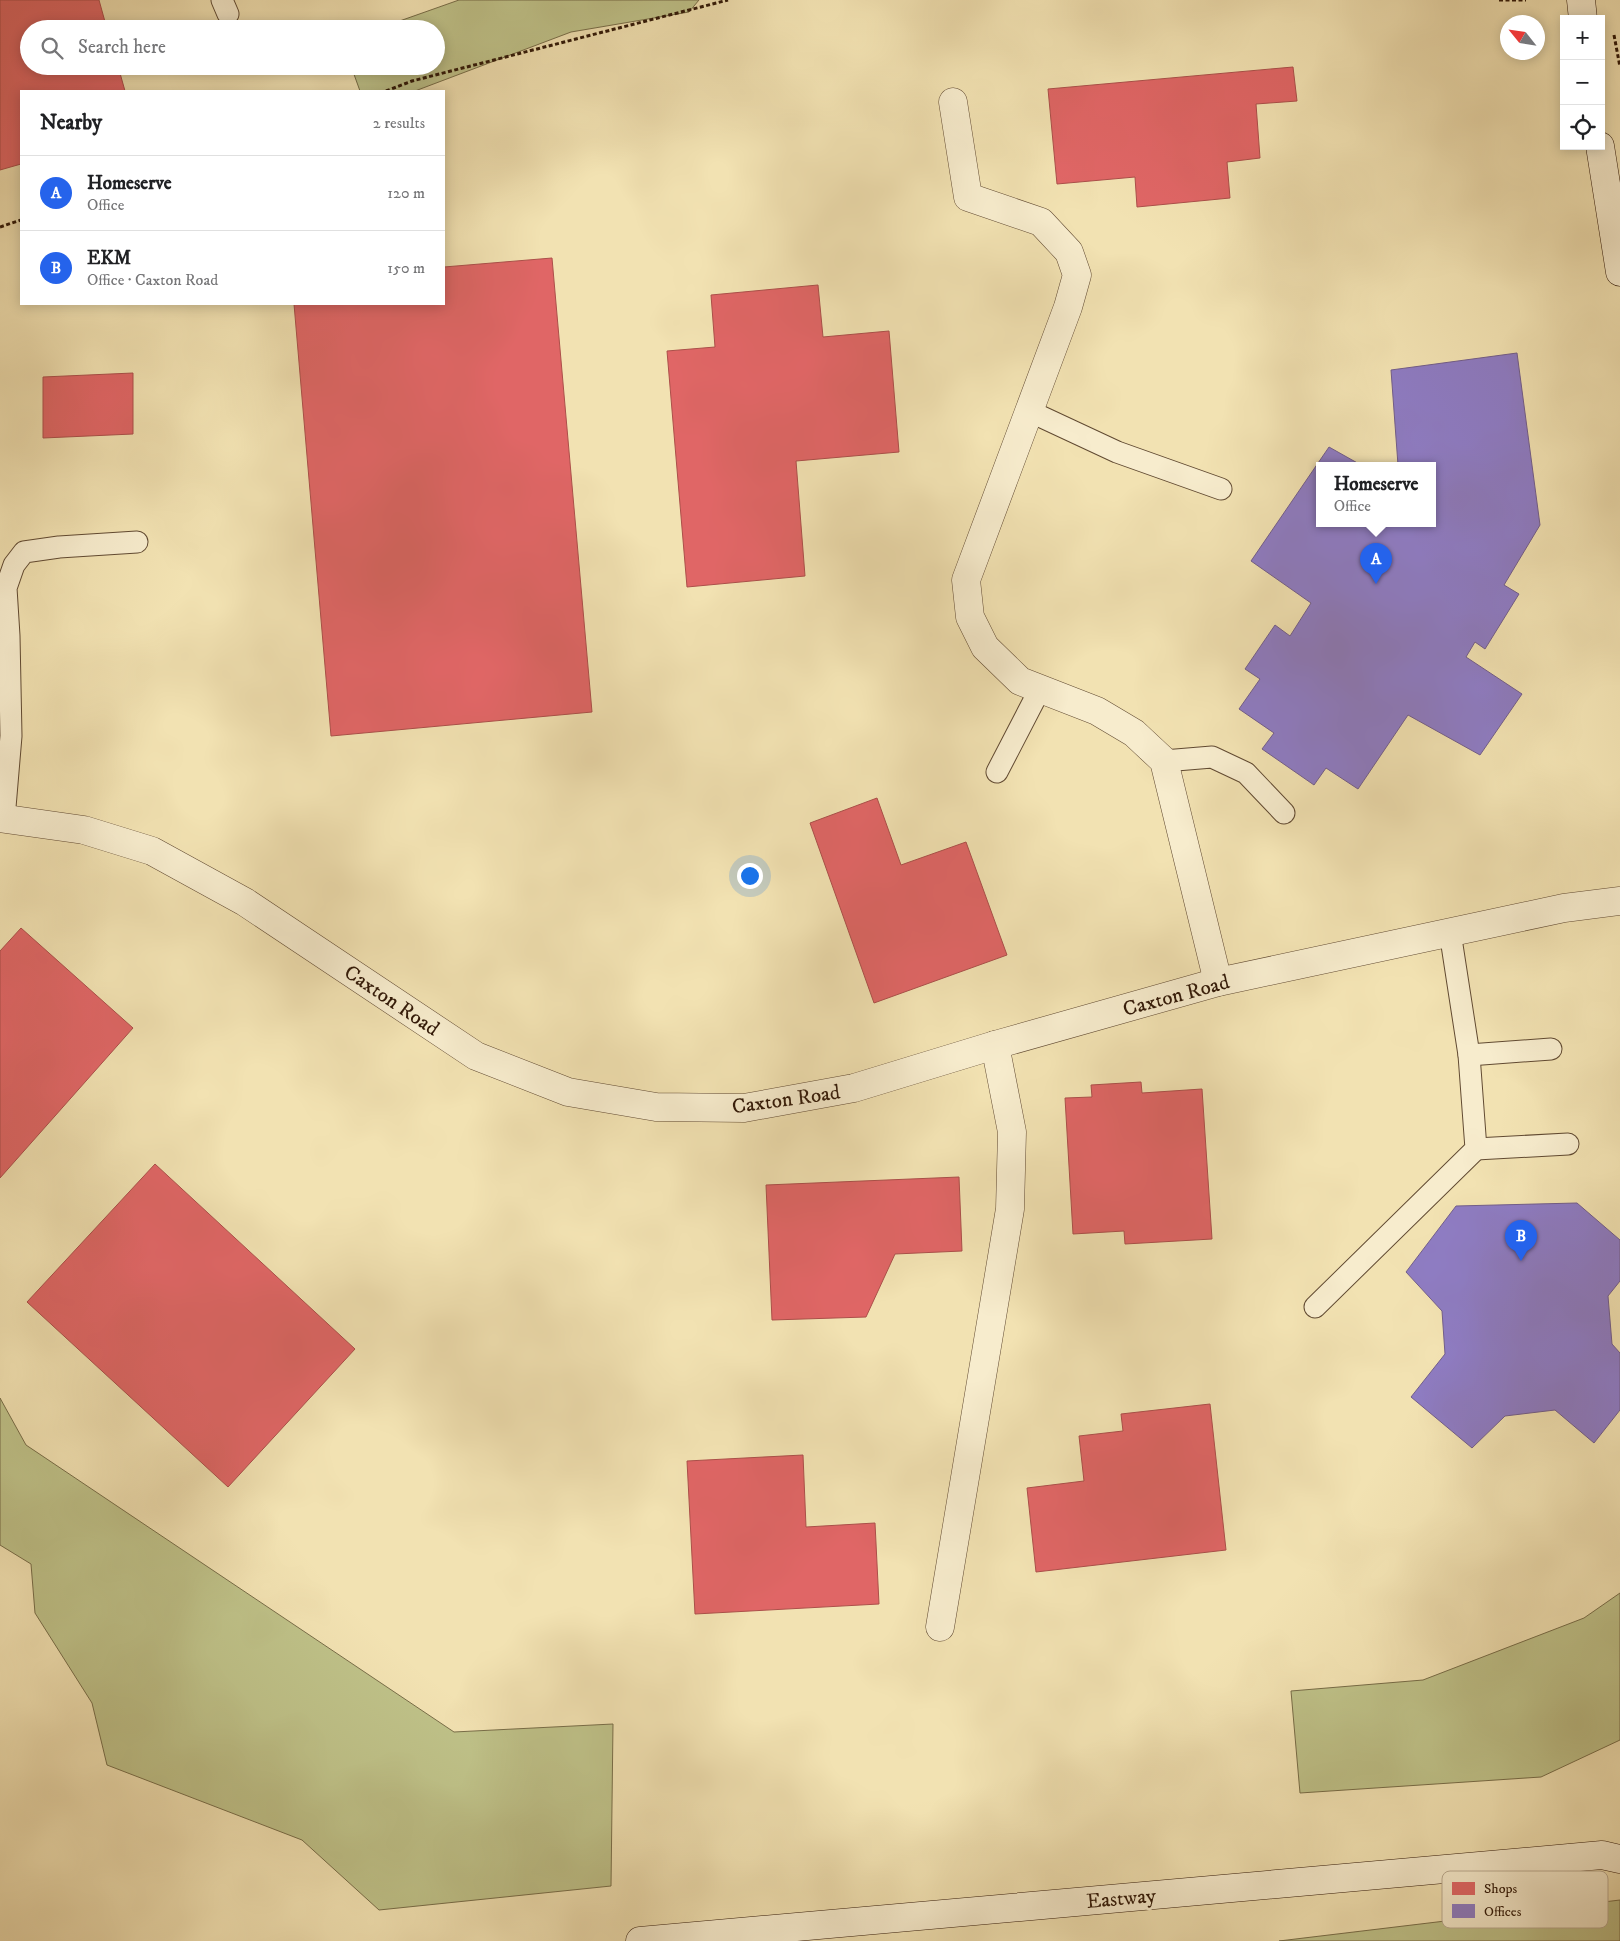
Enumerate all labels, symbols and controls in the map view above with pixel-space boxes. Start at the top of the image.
north arrow [1500,15,1545,60]
map controls [1560,15,1605,150]
button: + [1560,15,1605,60]
search box [20,20,445,75]
icon: search [38,34,66,62]
text: Search here [78,36,166,59]
button: − [1560,60,1605,105]
button: locate [1560,105,1605,150]
text: Nearby [40,110,102,136]
text: 2 results [373,113,425,133]
text: Homeserve [87,172,172,195]
text: A [51,183,61,203]
text: 120 m [387,183,425,203]
text: Office [87,195,124,215]
text: EKM [87,247,131,270]
text: B [51,258,61,278]
text: 150 m [387,258,425,278]
text: Office · Caxton Road [87,270,218,290]
popup [1316,462,1436,527]
text: Homeserve [1334,473,1418,496]
text: Office [1334,496,1371,516]
pin: A [1360,543,1392,584]
your location [737,863,763,889]
street label: Caxton Road [339,960,444,1042]
street label: Caxton Road [1120,969,1233,1023]
street label: Caxton Road [730,1079,842,1120]
pin: B [1505,1220,1537,1261]
legend [1442,1871,1608,1928]
text: Shops [1484,1880,1517,1898]
street label: Eastway [1085,1883,1158,1915]
text: Offices [1484,1903,1522,1921]

